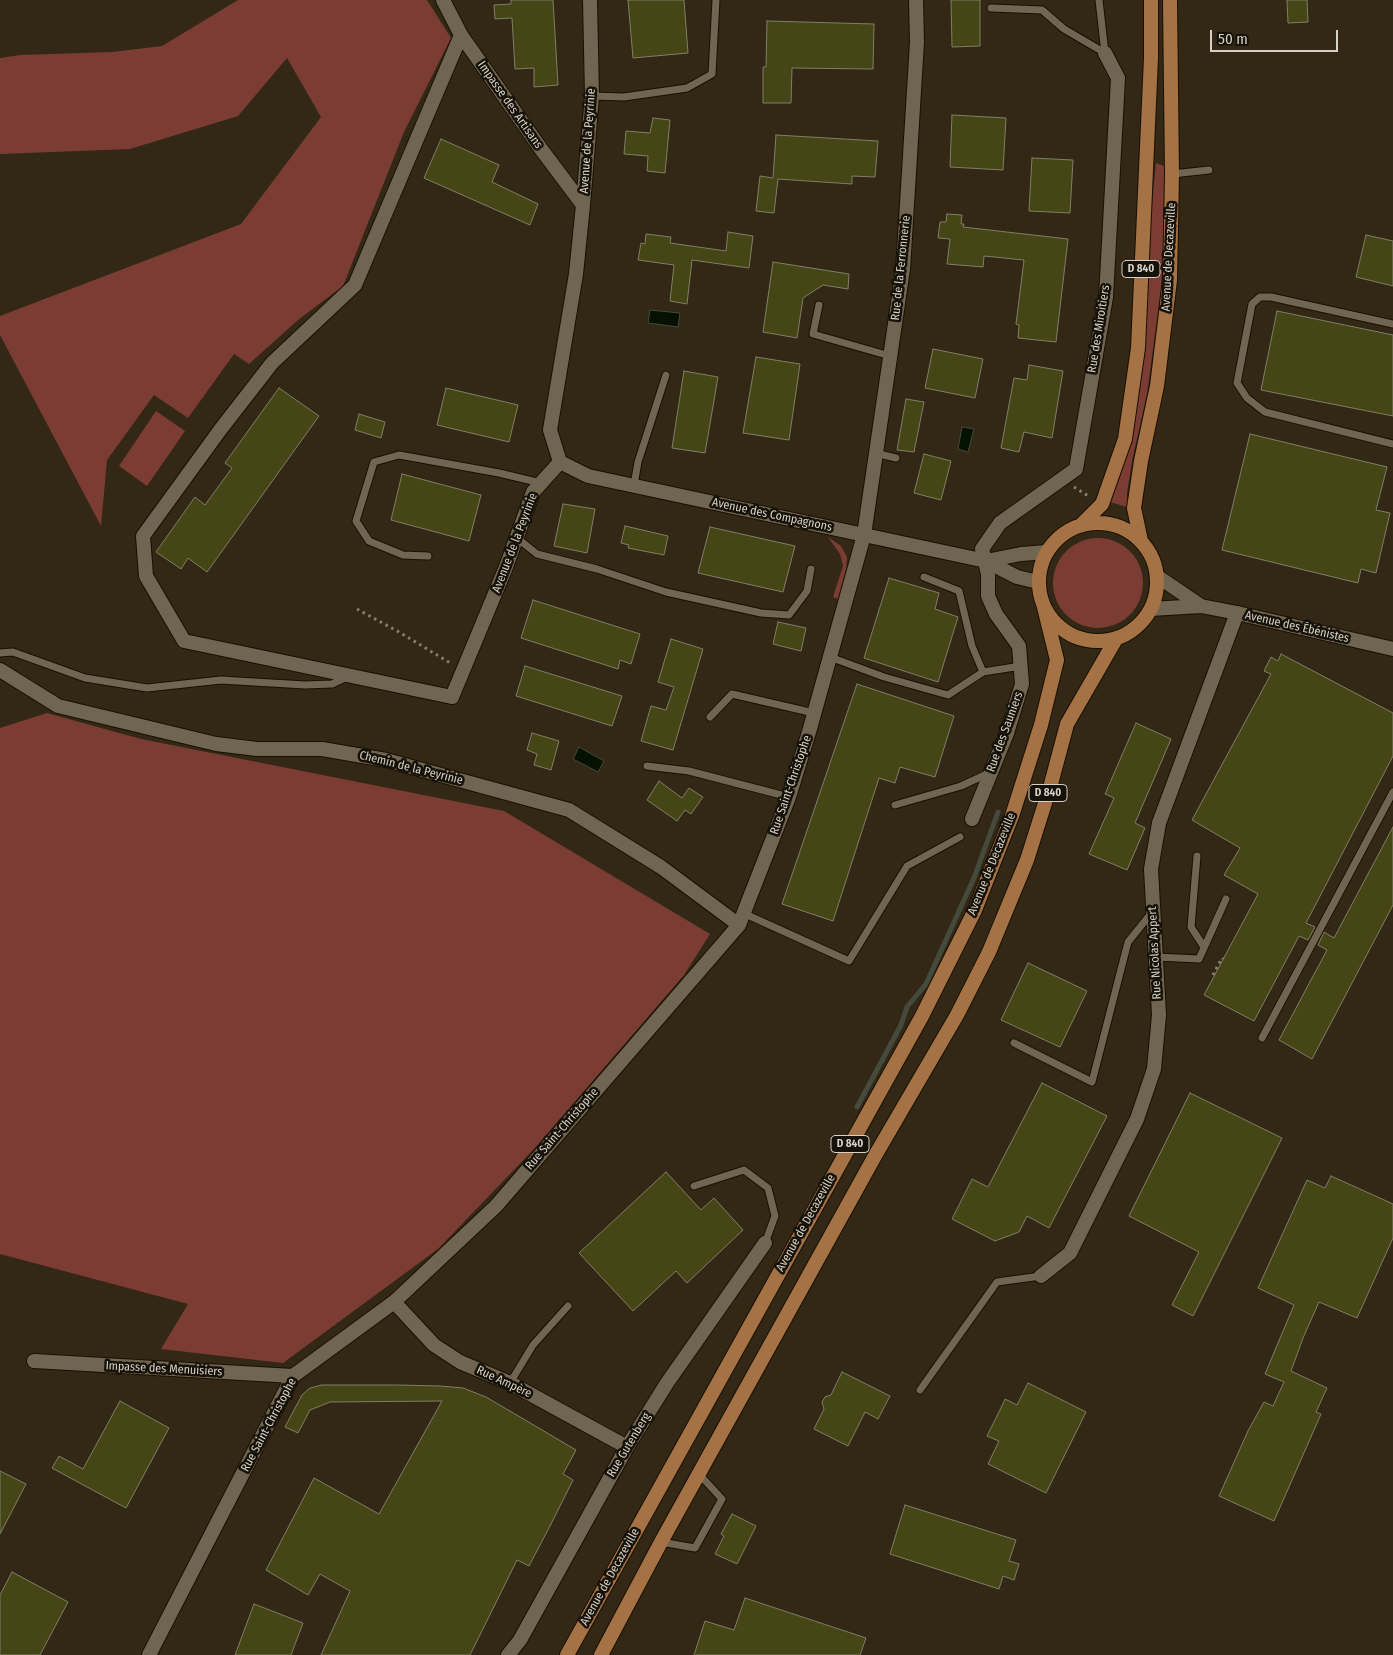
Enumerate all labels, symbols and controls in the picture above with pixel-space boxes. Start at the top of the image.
scale bar [1213,20,1340,52]
text: 50 m [1218,30,1248,48]
street label: Impasse des Artisans [474,59,546,151]
street label: Avenue de la Peyrinie [577,88,599,194]
street label: Avenue de Decazeville [1159,202,1179,312]
street label: Rue de la Ferronnerie [888,215,914,321]
road number: D 840 [1122,260,1160,278]
street label: Rue des Miroitiers [1085,284,1113,374]
street label: Avenue de la Peyrinie [489,491,541,595]
street label: Avenue des Compagnons [711,495,833,535]
street label: Avenue des Ébénistes [1244,608,1350,646]
street label: Rue des Sauniers [984,690,1026,774]
street label: Rue Saint-Christophe [767,734,815,836]
street label: Chemin de la Peyrinie [358,748,464,788]
road number: D 840 [1029,784,1067,801]
street label: Avenue de Decazeville [965,811,1019,917]
street label: Rue Nicolas Appert [1145,906,1165,1000]
street label: Rue Saint-Christophe [522,1085,602,1173]
road number: D 840 [831,1136,869,1152]
street label: Avenue de Decazeville [773,1172,839,1274]
street label: Impasse des Menuisiers [105,1359,223,1379]
street label: Rue Ampère [474,1363,534,1401]
street label: Rue Saint-Christophe [238,1376,300,1474]
street label: Rue Gutenberg [604,1410,654,1480]
street label: Avenue de Decazeville [577,1526,643,1628]

